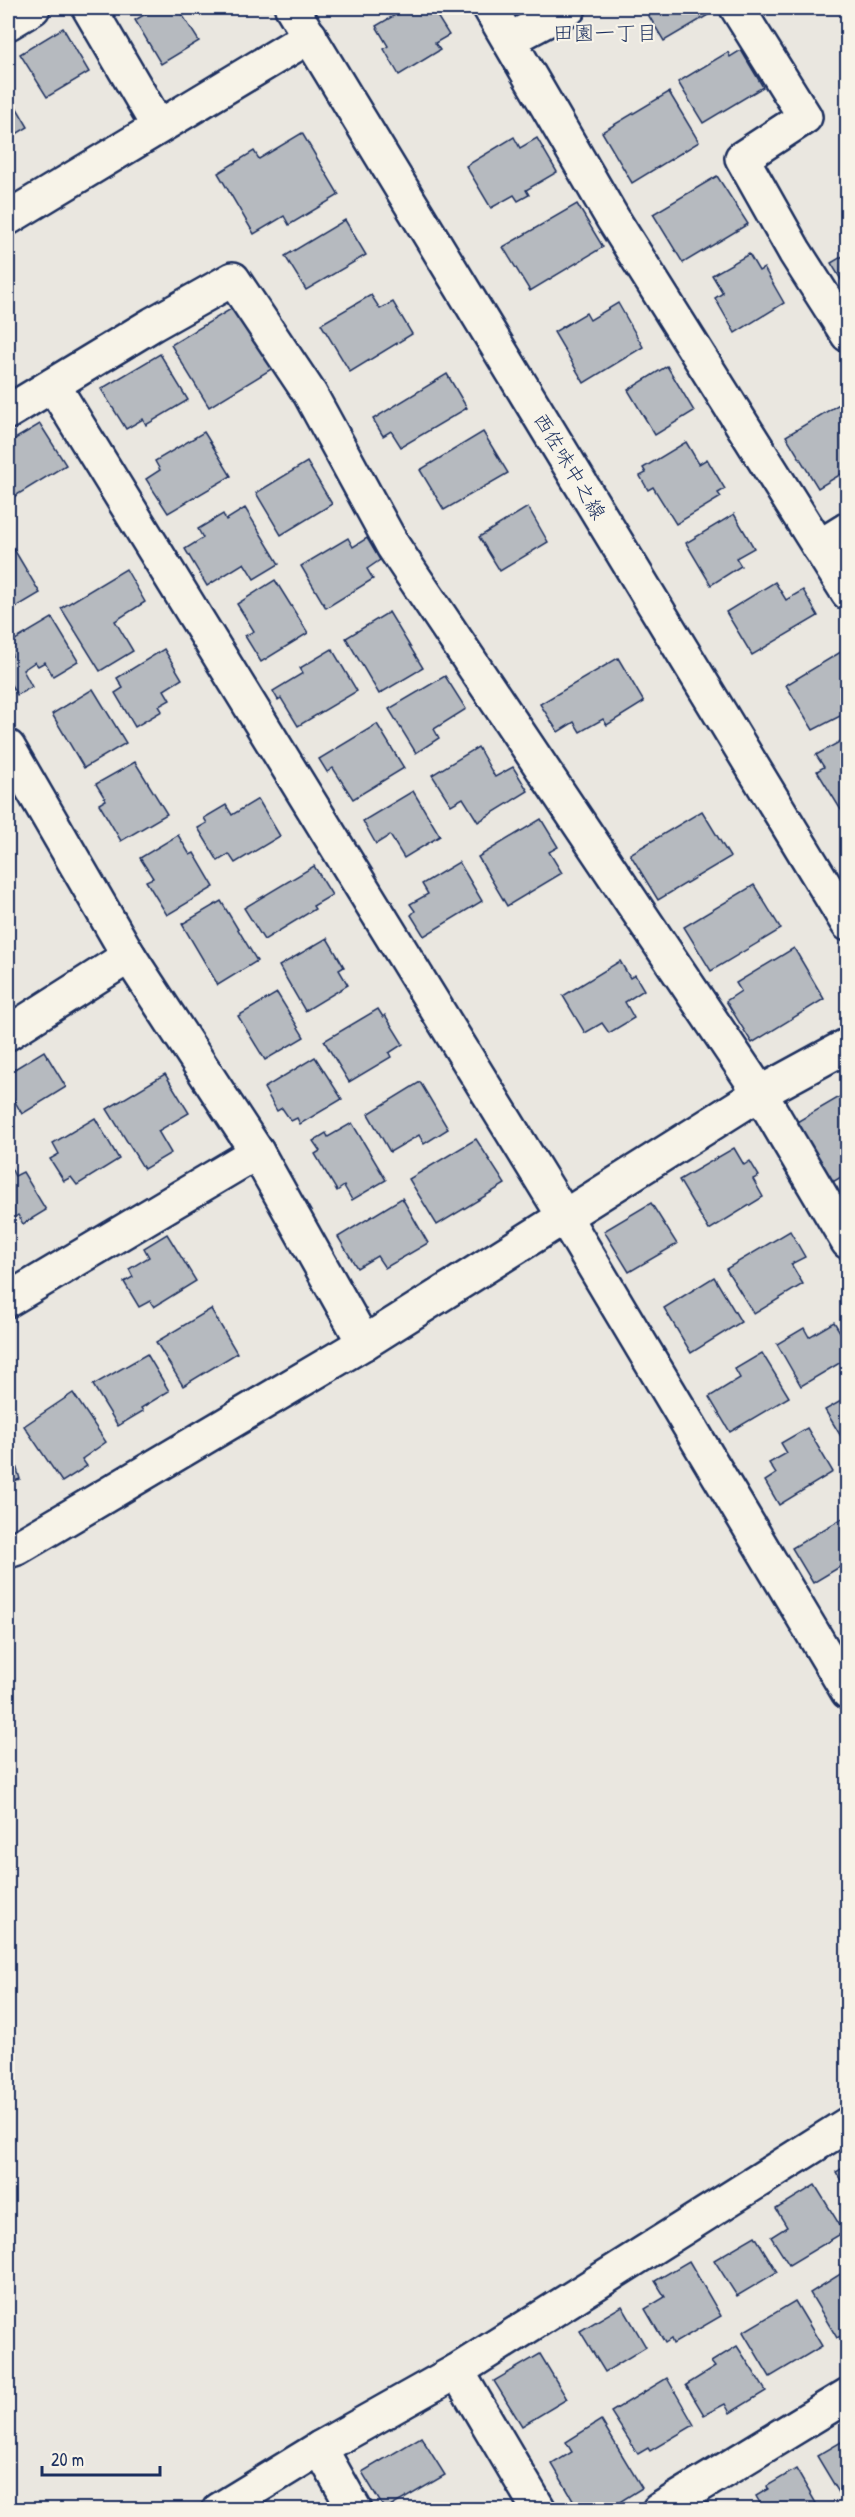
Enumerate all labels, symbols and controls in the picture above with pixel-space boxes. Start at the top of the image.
district label: 田園一丁目 [553,18,658,47]
street label: 西佐味中之線 [528,407,613,524]
scale bar [42,2439,160,2477]
text: 20 m [51,2447,84,2472]

